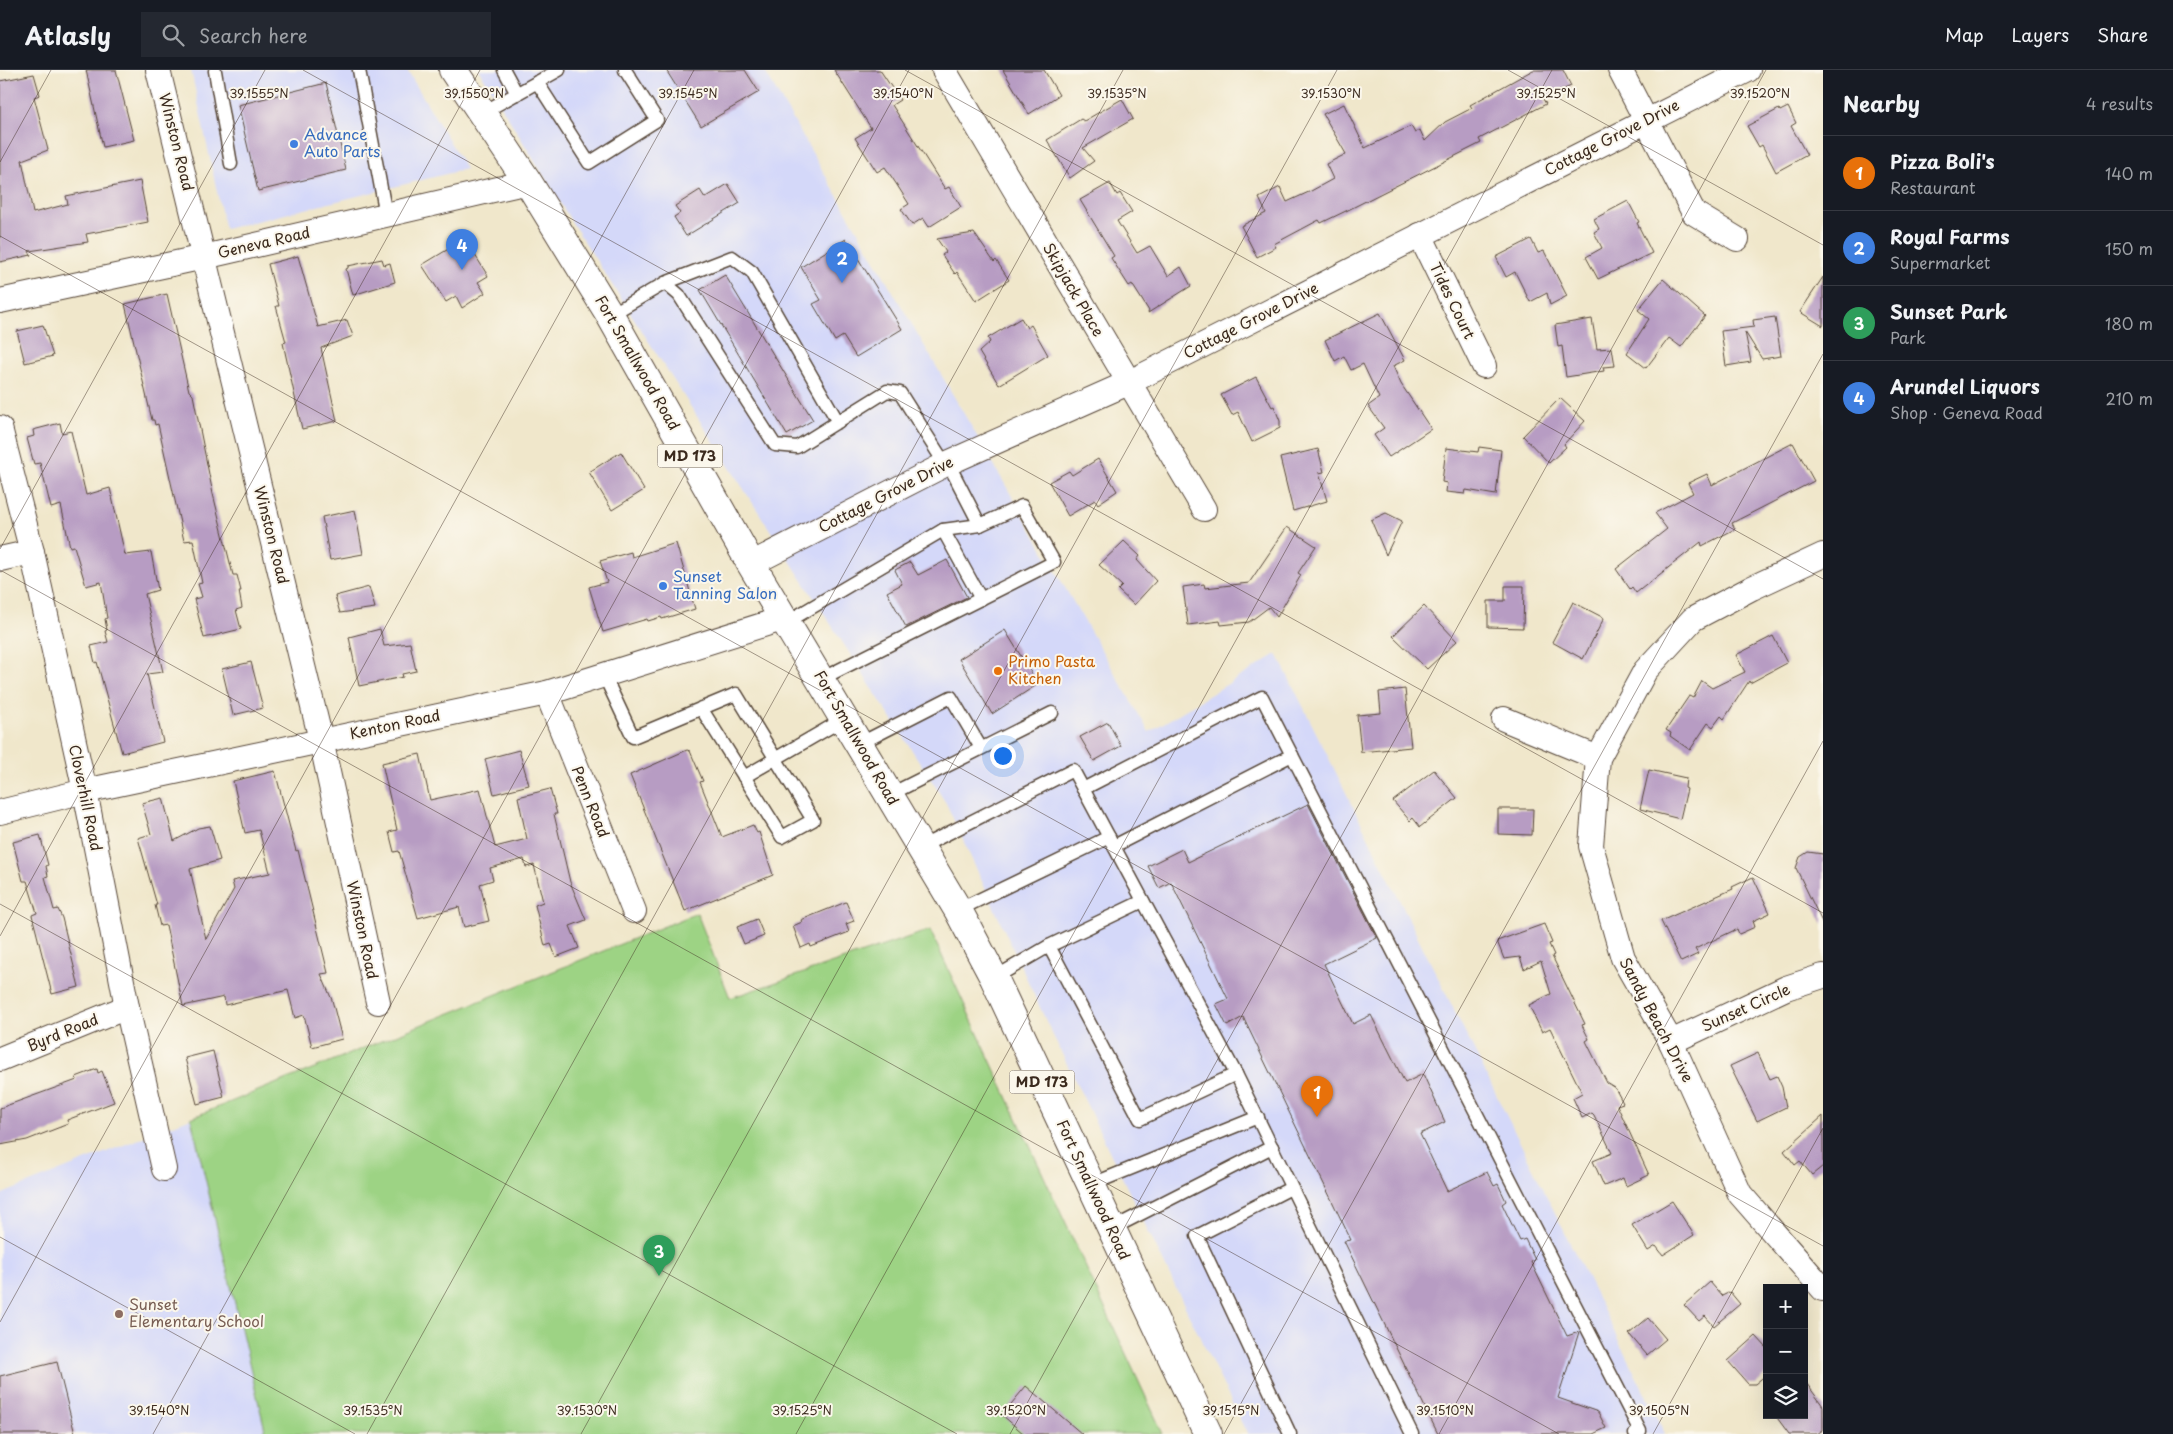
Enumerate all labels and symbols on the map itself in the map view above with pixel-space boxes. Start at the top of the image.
text: 39.1555°N [229,84,289,102]
text: 39.1550°N [444,84,504,102]
text: 39.1545°N [658,84,718,102]
text: 39.1540°N [873,84,933,102]
text: 39.1535°N [1087,84,1147,102]
text: 39.1530°N [1301,84,1361,102]
text: 39.1525°N [1516,84,1576,102]
text: 39.1520°N [1730,84,1790,102]
street label: Winston Road [154,90,201,193]
street label: Cottage Grove Drive [1540,93,1683,181]
place label: Advance Auto Parts [304,122,380,162]
marker: Advance Auto Parts [288,138,300,150]
street label: Geneva Road [215,220,312,263]
pin: 4 [446,229,478,270]
street label: Skipjack Place [1038,238,1111,341]
pin: 2 [826,242,858,283]
street label: Tides Court [1425,258,1482,343]
street label: Cottage Grove Drive [1179,276,1322,364]
street label: Fort Smallwood Road [590,290,686,434]
road number: MD 173 [658,444,722,468]
street label: Cottage Grove Drive [814,450,957,538]
street label: Winston Road [249,483,296,586]
place label: Sunset Tanning Salon [673,564,777,604]
marker: Sunset Tanning Salon [657,580,669,592]
place label: Primo Pasta Kitchen [1008,649,1096,689]
street label: Fort Smallwood Road [809,665,905,809]
marker: Primo Pasta Kitchen [992,665,1004,677]
street label: Kenton Road [347,703,442,744]
street label: Cloverhill Road [64,742,109,853]
your location [990,743,1016,769]
street label: Penn Road [567,762,616,841]
street label: Winston Road [342,878,385,981]
street label: Sandy Beach Drive [1615,953,1700,1086]
street label: Sunset Circle [1697,977,1794,1037]
street label: Byrd Road [23,1007,102,1056]
road number: MD 173 [1010,1070,1074,1094]
pin: 1 [1301,1076,1333,1117]
street label: Fort Smallwood Road [1052,1115,1137,1263]
pin: 3 [643,1235,675,1276]
place label: Sunset Elementary School [129,1292,264,1332]
marker: Sunset Elementary School [113,1308,125,1320]
text: 39.1540°N [129,1401,189,1419]
text: 39.1535°N [343,1401,403,1419]
text: 39.1530°N [557,1401,617,1419]
text: 39.1525°N [772,1401,832,1419]
text: 39.1520°N [986,1401,1046,1419]
text: 39.1515°N [1203,1401,1259,1419]
text: 39.1510°N [1416,1401,1474,1419]
text: 39.1505°N [1629,1401,1689,1419]

